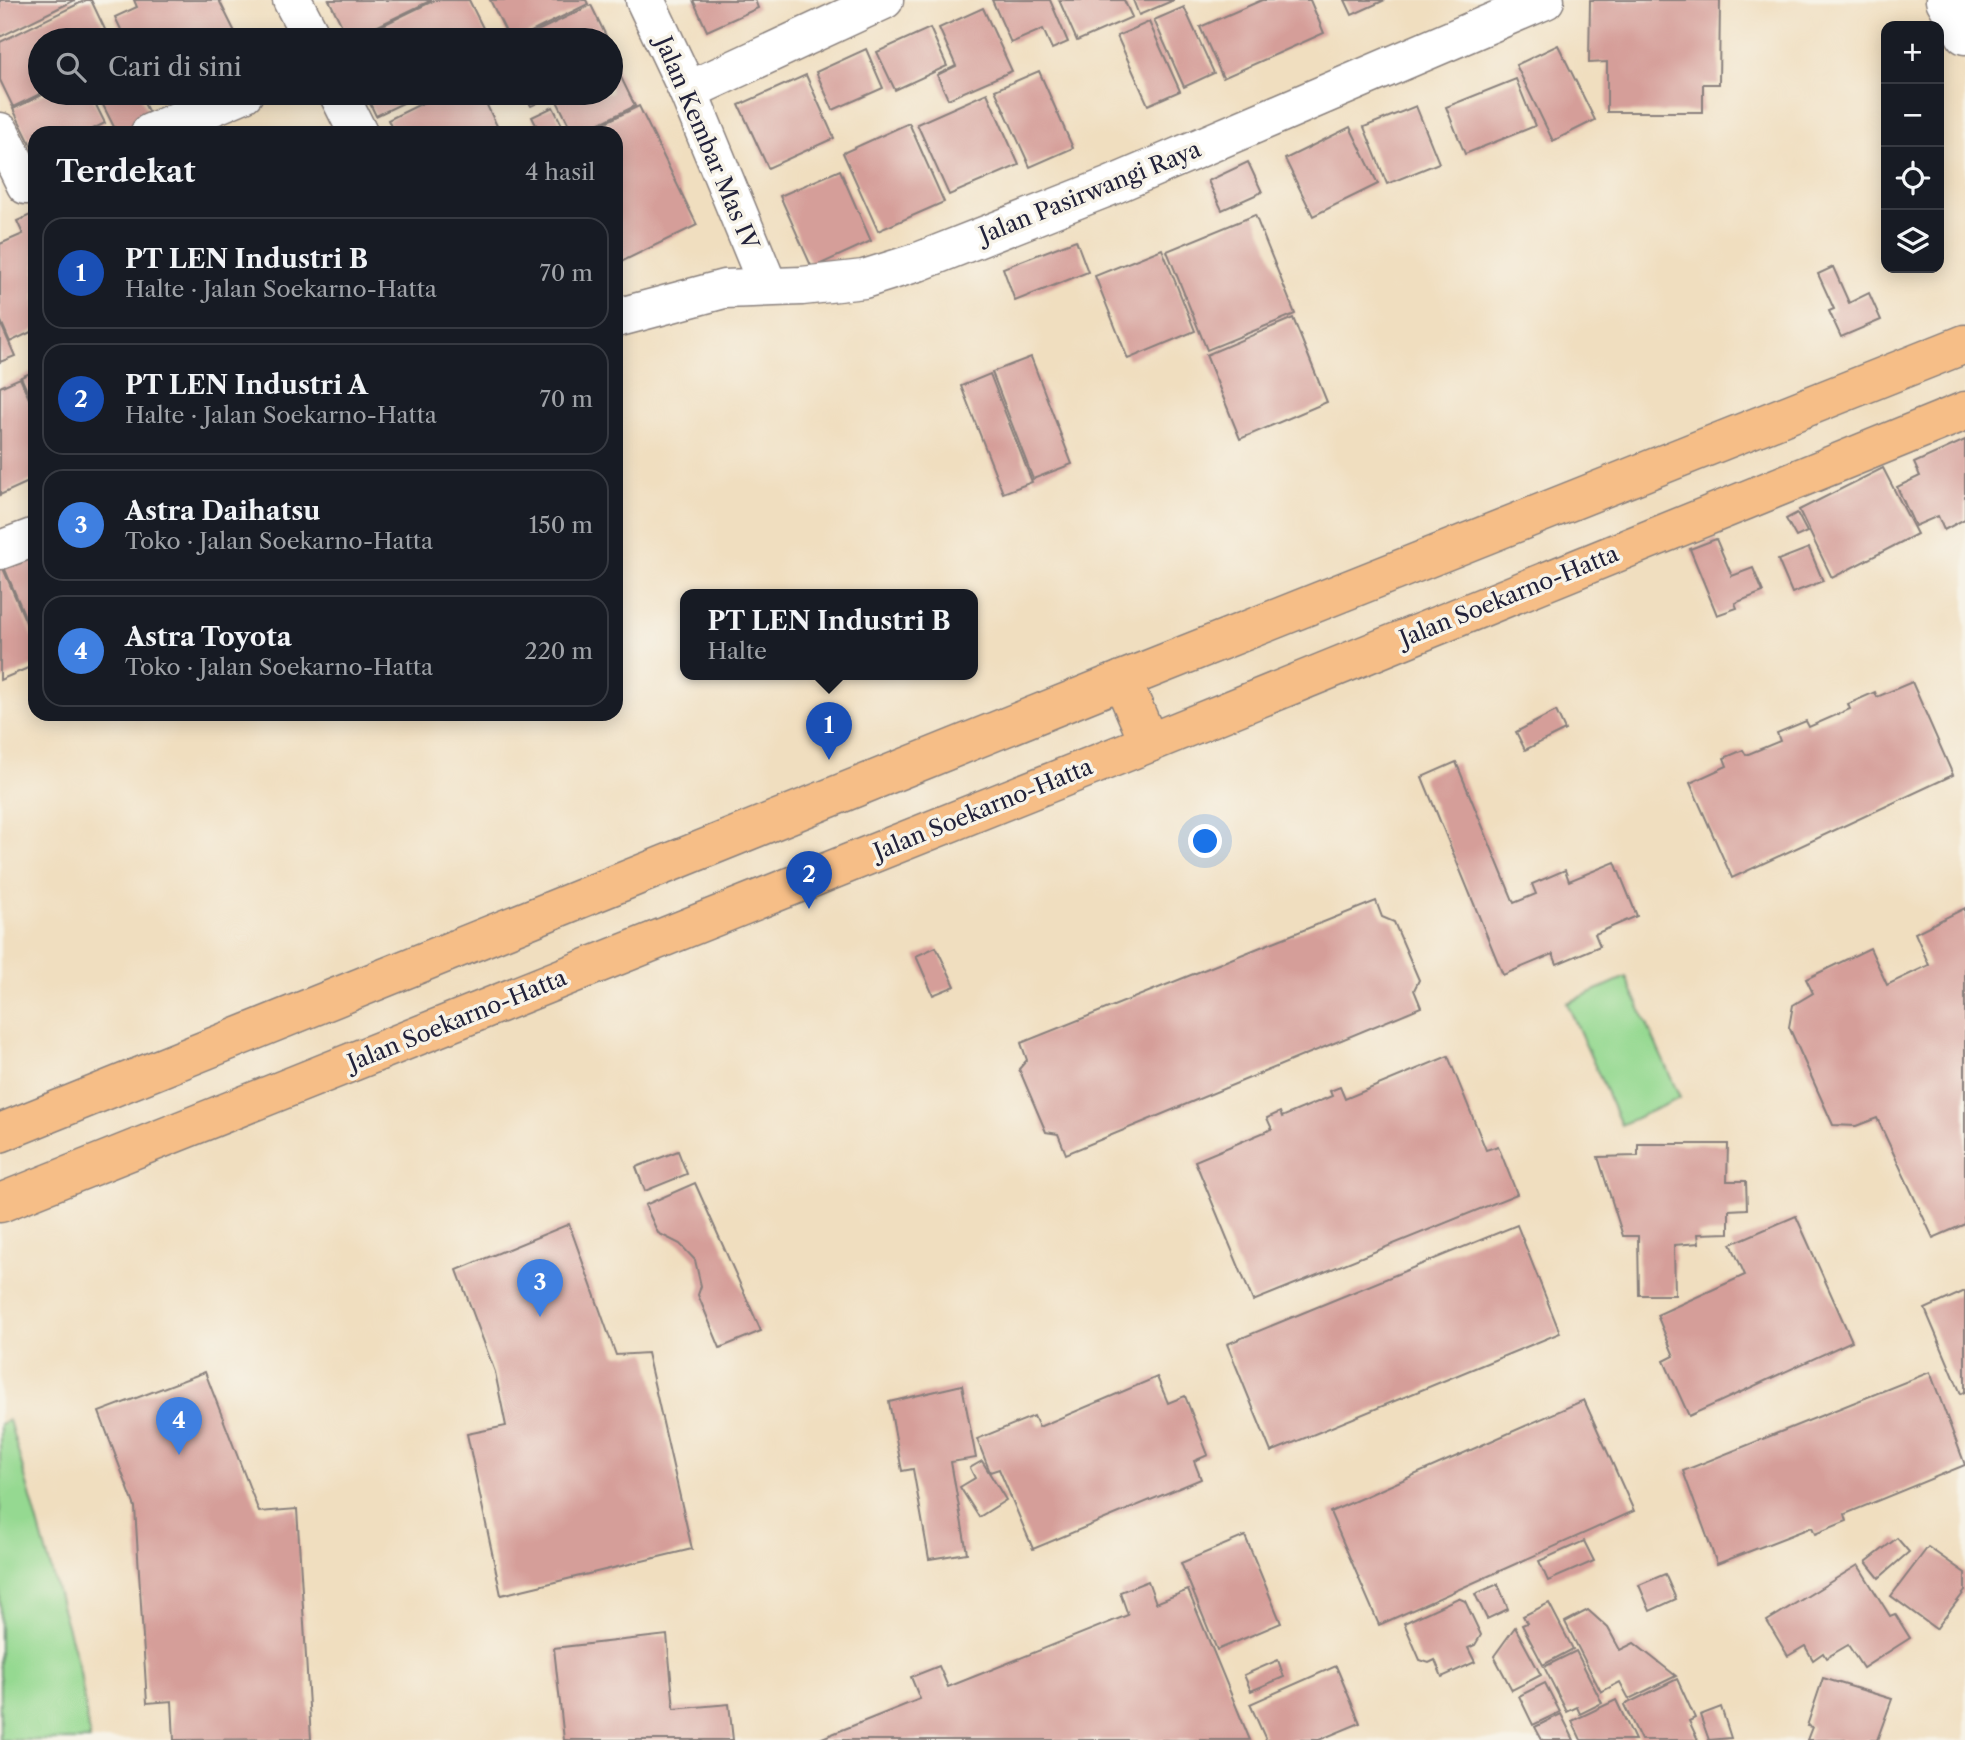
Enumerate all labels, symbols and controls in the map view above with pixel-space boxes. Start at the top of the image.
map controls [1881,21,1944,273]
button: + [1881,21,1944,84]
search box [28,28,623,105]
street label: Jalan Kembar Mas IV [648,29,765,255]
icon: search [52,48,90,86]
text: Cari di sini [108,51,242,83]
button: − [1881,84,1944,147]
street label: Jalan Pasirwangi Raya [973,134,1205,250]
button: locate [1881,147,1944,210]
text: Terdekat [56,153,196,190]
text: 4 hasil [525,158,595,186]
button: layers [1881,210,1944,273]
text: PT LEN Industri B [125,243,368,275]
text: 1 [76,259,86,287]
text: 70 m [540,259,593,287]
text: Halte · Jalan Soekarno-Hatta [125,275,437,303]
text: PT LEN Industri A [125,369,368,401]
text: 2 [74,385,88,413]
text: 70 m [540,385,593,413]
text: Halte · Jalan Soekarno-Hatta [125,401,437,429]
text: Astra Daihatsu [125,495,321,527]
text: 3 [75,511,88,539]
text: 150 m [529,511,593,539]
text: Toko · Jalan Soekarno-Hatta [125,527,433,555]
street label: Jalan Soekarno-Hatta [1393,539,1623,654]
popup [680,589,978,680]
text: PT LEN Industri B [707,605,951,637]
text: Astra Toyota [125,621,292,653]
text: 4 [74,637,88,665]
text: 220 m [524,637,593,665]
text: Halte [707,637,767,665]
text: Toko · Jalan Soekarno-Hatta [125,653,433,681]
pin: 1 [806,702,852,760]
street label: Jalan Soekarno-Hatta [867,752,1097,867]
your location [1188,824,1222,858]
pin: 2 [786,851,832,909]
street label: Jalan Soekarno-Hatta [341,963,571,1078]
pin: 3 [517,1259,563,1317]
pin: 4 [156,1397,202,1455]

